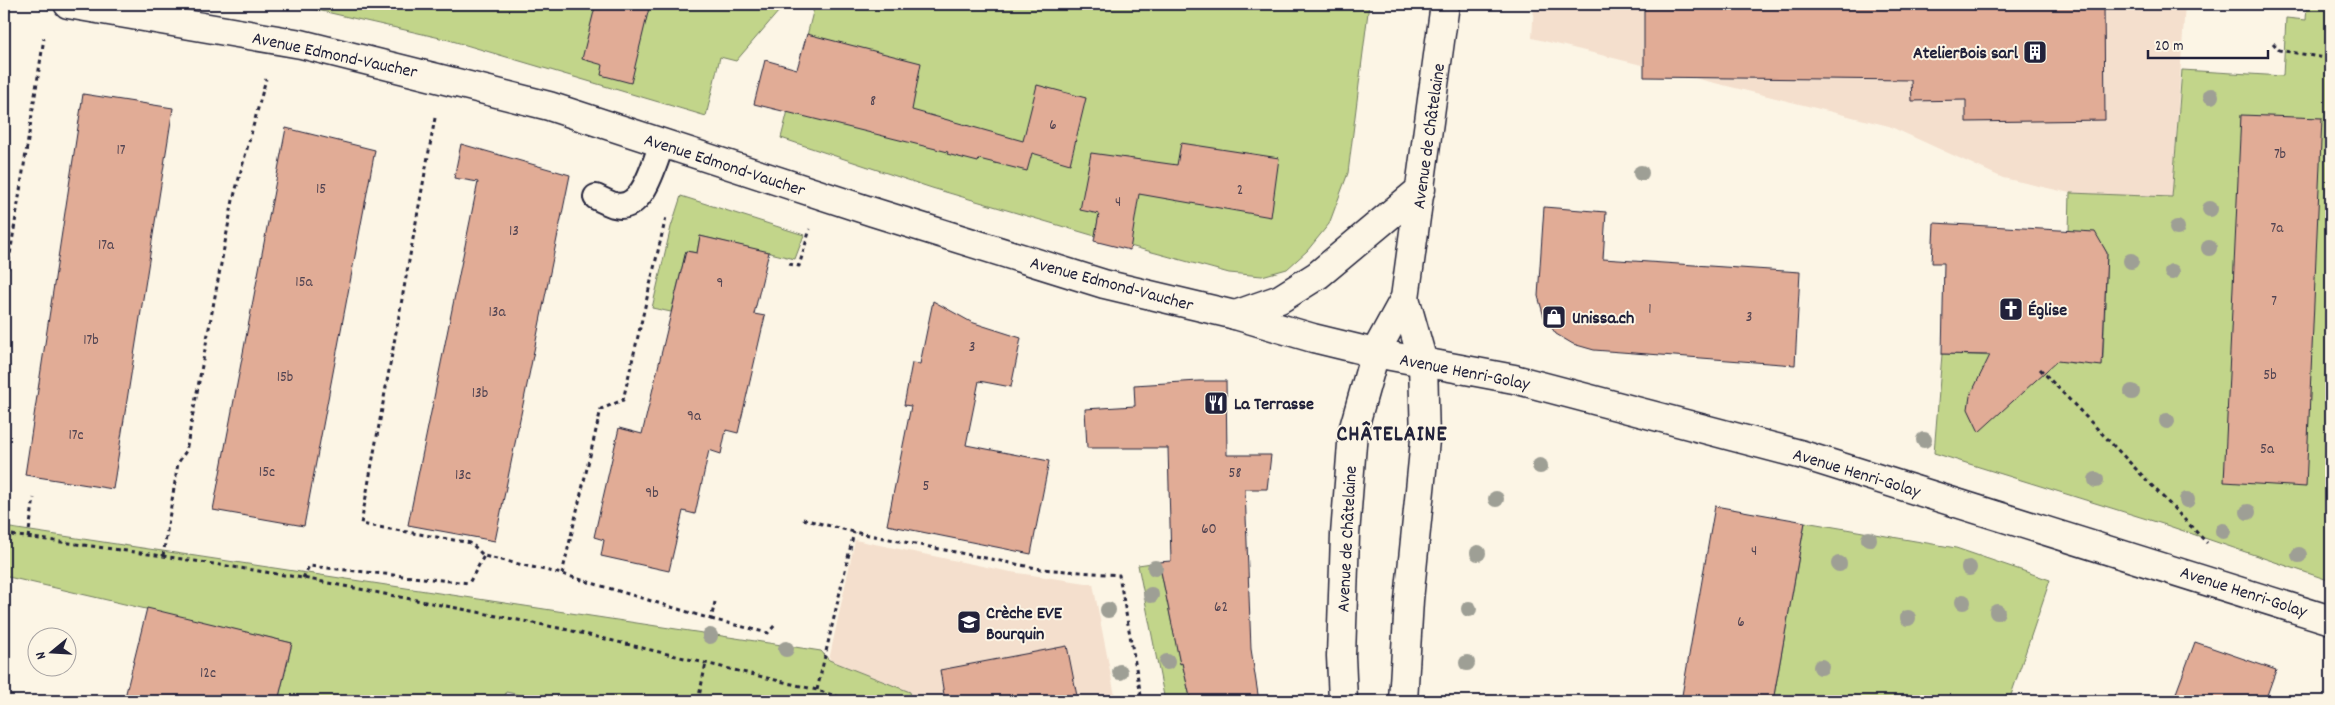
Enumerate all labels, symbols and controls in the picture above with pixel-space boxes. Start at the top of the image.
street label: Avenue Edmond-Vaucher [250,27,420,86]
scale bar [2148,28,2268,60]
text: 20 m [2155,36,2183,58]
building icon: AtelierBois sarl [2022,39,2048,65]
place label: AtelierBois sarl [1913,42,2019,67]
street label: Avenue de Châtelaine [1408,62,1453,211]
house number: 8 [870,91,876,113]
house number: 6 [1049,115,1057,137]
street label: Avenue Edmond-Vaucher [640,128,808,204]
house number: 17 [116,140,126,162]
house number: 7b [2274,144,2286,166]
house number: 15 [316,179,326,201]
house number: 2 [1237,180,1243,202]
house number: 4 [1115,192,1121,214]
house number: 7a [2271,218,2284,240]
house number: 13 [509,221,519,243]
house number: 17a [98,235,115,257]
street label: Avenue Edmond-Vaucher [1027,252,1196,319]
house number: 15a [295,272,314,294]
house number: 9 [717,273,723,295]
house number: 7 [2271,291,2277,313]
church icon: Église [1998,296,2024,322]
house number: 1 [1648,299,1652,321]
place label: Église [2028,299,2067,324]
house number: 13a [489,302,506,324]
shop icon: Unissa.ch [1541,304,1567,330]
place label: Unissa.ch [1572,307,1634,332]
house number: 3 [1746,307,1752,329]
house number: 17b [83,330,99,352]
house number: 3 [969,337,975,359]
street label: Avenue Henri-Golay [1397,349,1532,398]
house number: 5b [2263,365,2277,387]
house number: 15b [277,367,293,389]
house number: 13b [472,383,488,405]
restaurant icon: La Terrasse [1203,390,1229,416]
place label: La Terrasse [1234,393,1314,418]
house number: 9a [687,406,702,428]
district label: CHÂTELAINE [1337,420,1448,451]
house number: 17c [68,425,84,447]
house number: 5a [2260,439,2275,461]
street label: Avenue Henri-Golay [1789,443,1924,506]
house number: 15c [259,462,275,484]
house number: 58 [1229,463,1241,485]
house number: 13c [455,465,471,487]
street label: Avenue de Châtelaine [1332,465,1365,613]
house number: 5 [923,476,930,498]
house number: 9b [645,483,659,505]
house number: 60 [1201,519,1217,541]
house number: 4 [1751,541,1757,563]
street label: Avenue Henri-Golay [2177,561,2311,626]
house number: 62 [1214,597,1228,619]
place label: Crèche EVE Bourquin [986,602,1063,648]
school or university icon: Crèche EVE Bourquin [956,609,982,635]
house number: 6 [1737,612,1745,634]
north arrow [28,628,78,678]
text: N [31,649,52,662]
house number: 12c [200,663,216,685]

